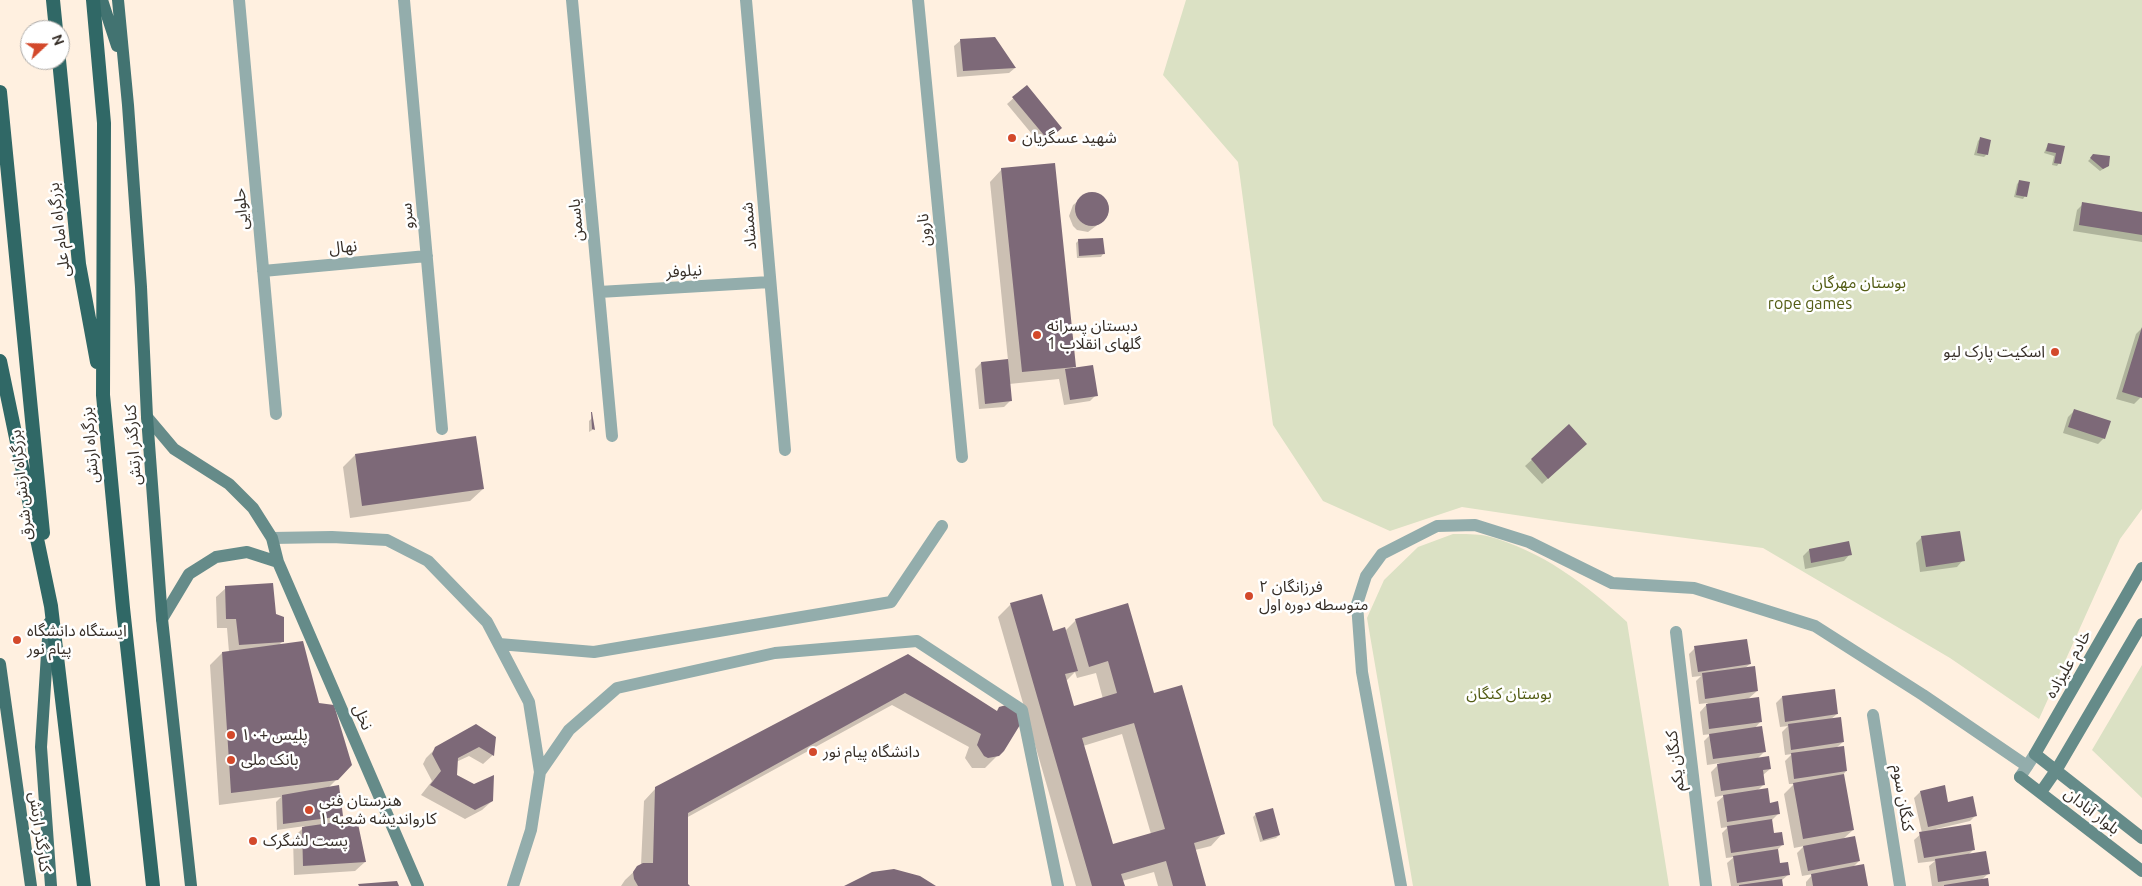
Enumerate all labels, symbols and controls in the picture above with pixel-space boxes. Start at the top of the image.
north arrow [20,20,70,70]
text: N [49,32,67,48]
place label: شهید عسگریان [1022,128,1117,148]
marker: شهید عسگریان [1006,132,1018,144]
street label: بزرگراه امام علی [44,182,74,278]
street label: حلوایی [230,187,252,231]
street label: یاسمن [565,198,587,242]
street label: شمشاد [737,201,761,251]
street label: سرو [396,202,418,230]
street label: نارون [913,213,935,247]
street label: نهال [328,236,358,258]
street label: نیلوفر [665,260,703,282]
park label: بوستان مهرگان [1812,273,1906,293]
park label: rope games [1768,294,1852,314]
place label: دبستان پسرانه گلهای انقلاب 1 [1047,316,1141,354]
marker: دبستان پسرانه گلهای انقلاب 1 [1031,329,1043,341]
place label: اسکیت پارک لیو [1943,342,2045,362]
marker: اسکیت پارک لیو [2049,346,2061,358]
street label: کنارگذر ارتش [121,404,145,486]
street label: بزرگراه ارتش [77,406,103,484]
street label: بزرگراه ارتش شرق [6,429,36,541]
place label: فرزانگان ۲ متوسطه دوره اول [1259,577,1369,615]
marker: فرزانگان ۲ متوسطه دوره اول [1243,590,1255,602]
place label: ایستگاه دانشگاه پیام نور [27,621,127,659]
street label: خادم علیزاده [2041,626,2095,702]
marker: ایستگاه دانشگاه پیام نور [11,634,23,646]
park label: بوستان کنگان [1466,684,1552,704]
street label: نخل [349,701,377,733]
place label: پلیس +۱۰ [241,725,308,745]
marker: پلیس +۱۰ [225,729,237,741]
street label: کنگان یکم [1662,729,1688,793]
place label: دانشگاه پیام نور [823,742,920,762]
marker: دانشگاه پیام نور [807,746,819,758]
place label: بانک ملی [241,750,299,770]
marker: بانک ملی [225,754,237,766]
street label: کنگان سوم [1888,763,1918,833]
street label: بلوار آبادان [2060,783,2124,839]
street label: کنارگذر ارتش [25,791,55,873]
place label: هنرستان فنی کارواندیشه شعبه ۱ [319,791,437,829]
marker: هنرستان فنی کارواندیشه شعبه ۱ [303,804,315,816]
place label: پست لشگرک [263,831,348,851]
marker: پست لشگرک [247,835,259,847]

